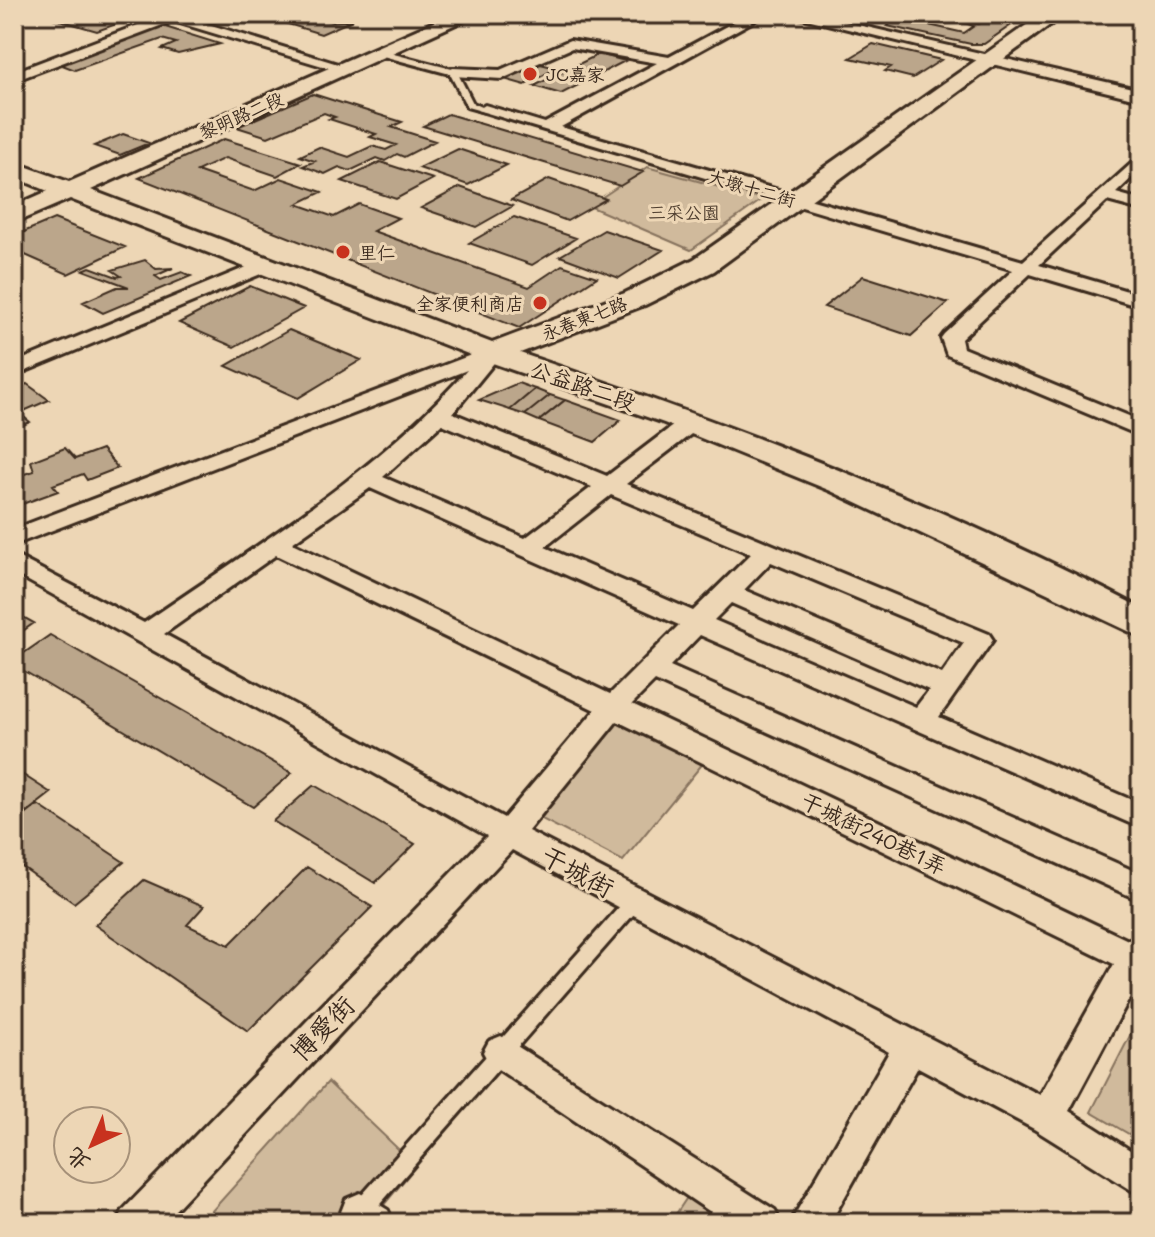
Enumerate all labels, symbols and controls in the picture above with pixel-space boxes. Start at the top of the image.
place label: JC嘉家 [546,62,605,86]
marker: JC嘉家 [521,65,539,83]
street label: 黎明路二段 [195,86,287,144]
street label: 大墩十二街 [705,164,799,212]
park label: 三采公園 [648,200,720,224]
place label: 里仁 [359,240,395,264]
marker: 里仁 [334,243,352,261]
place label: 全家便利商店 [416,291,524,315]
street label: 永春東七路 [538,291,630,345]
marker: 全家便利商店 [531,294,549,312]
street label: 公益路二段 [526,353,640,417]
street label: 干城街240巷1弄 [796,785,952,881]
street label: 干城街 [536,838,620,904]
street label: 博愛街 [283,988,361,1068]
north arrow [52,1105,132,1185]
text: 北 [60,1142,96,1178]

